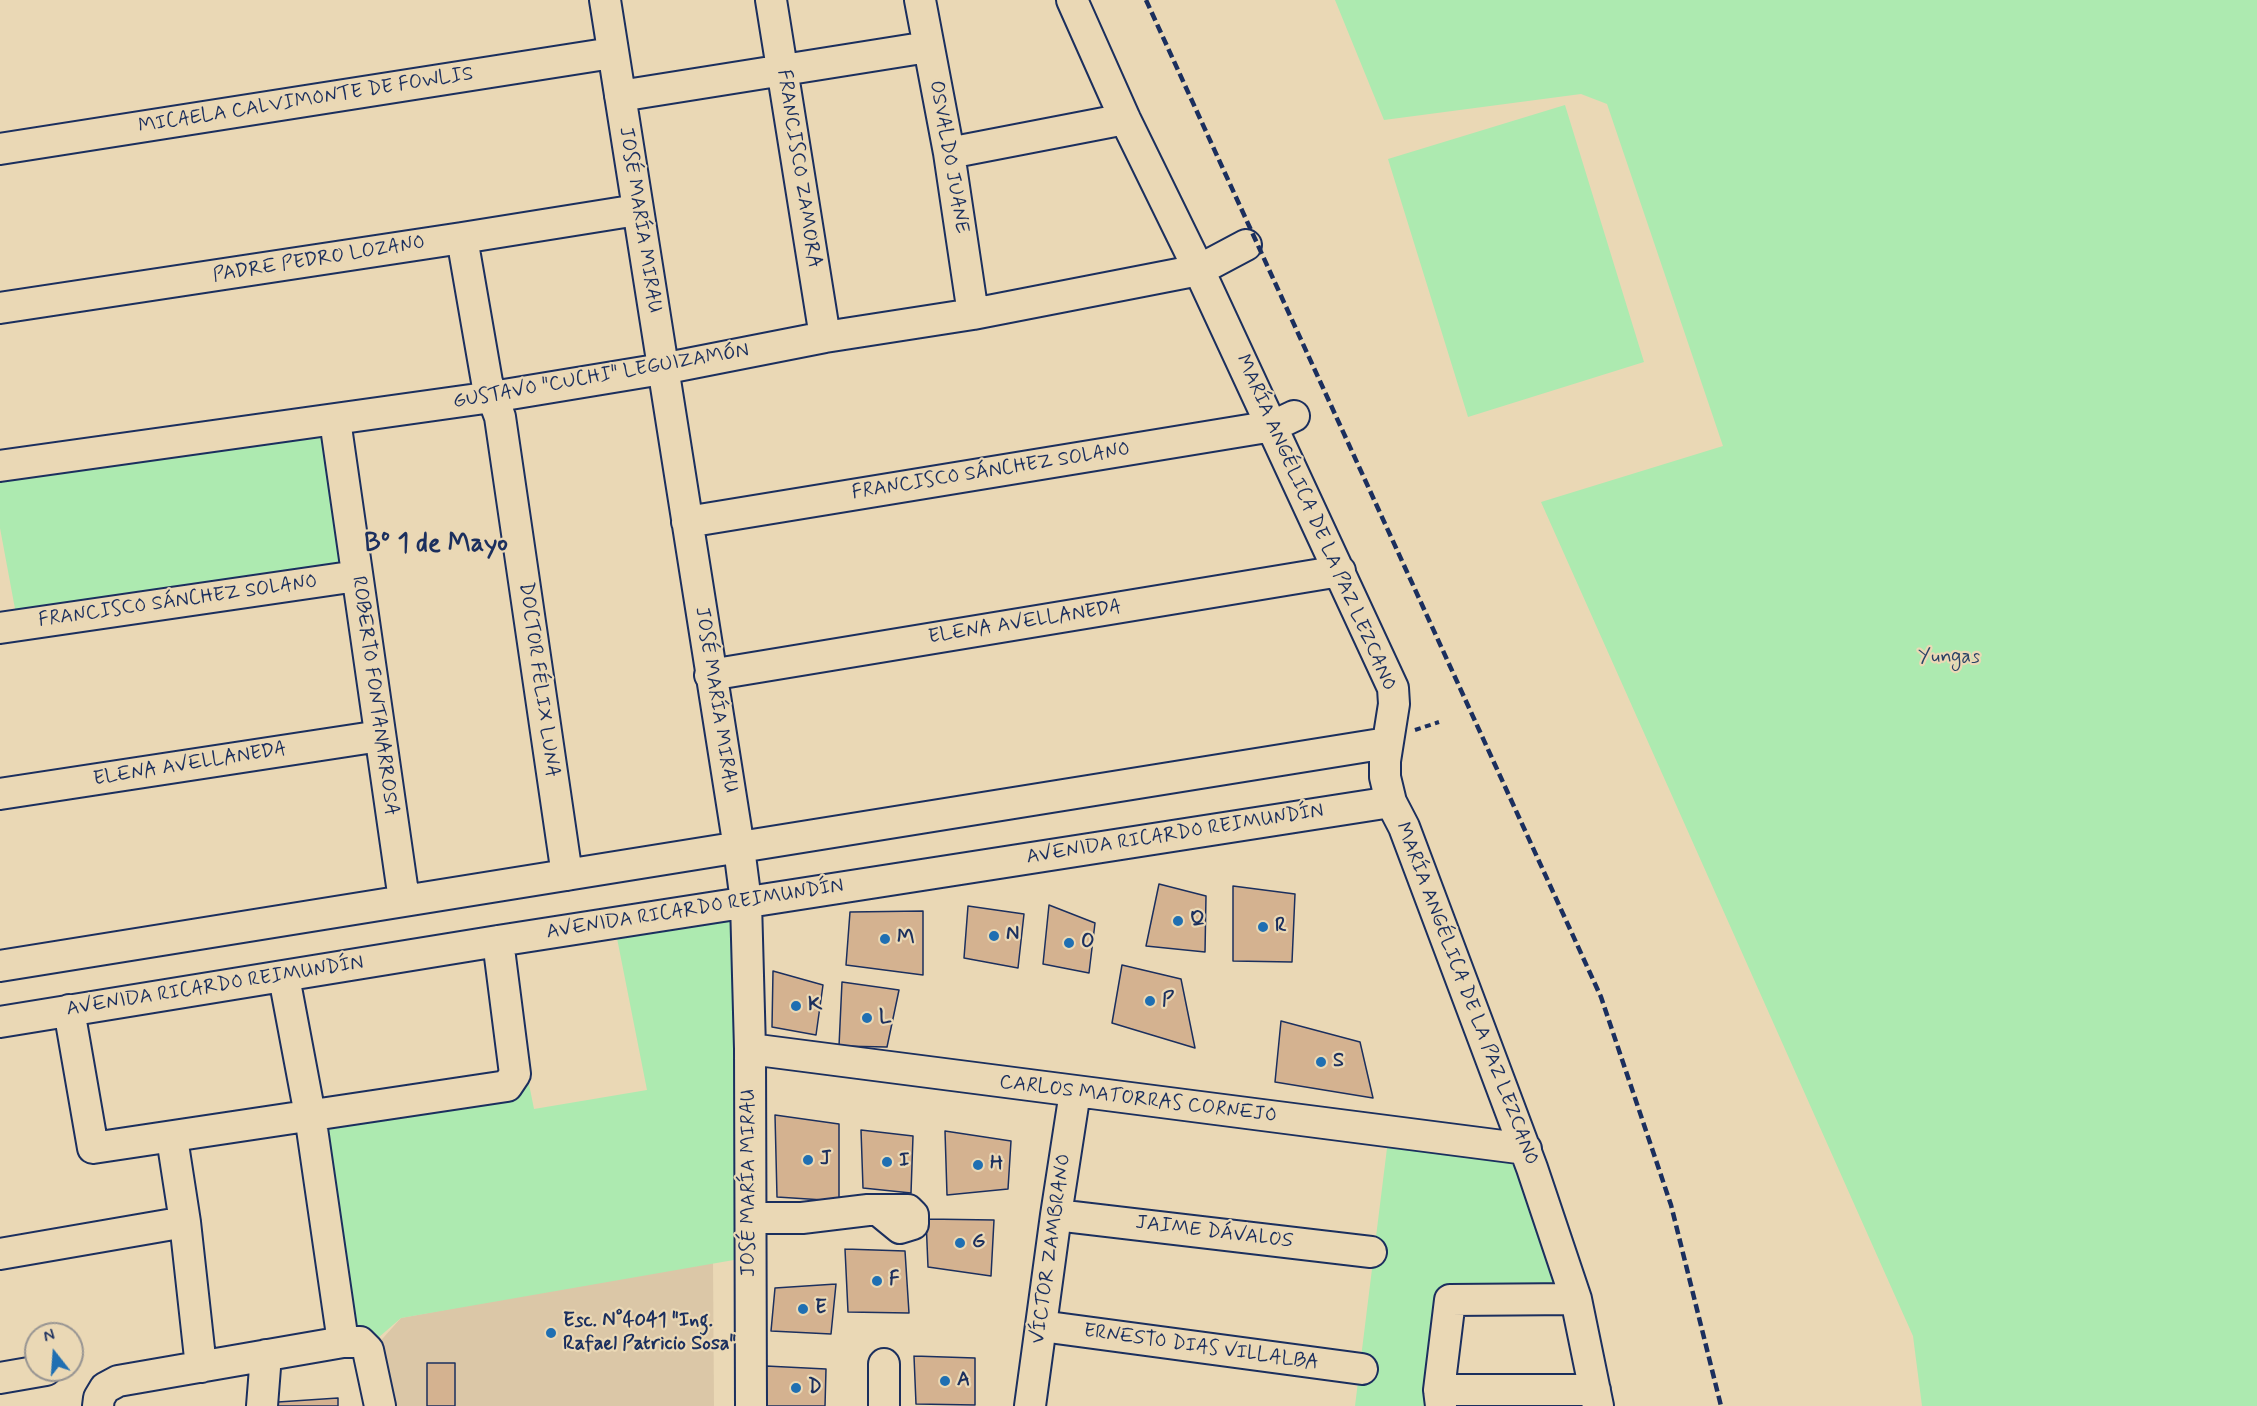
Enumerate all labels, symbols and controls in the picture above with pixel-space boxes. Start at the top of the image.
street label: MICAELA CALVIMONTE DE FOWLIS [137,63,475,139]
street label: FRANCISCO ZAMORA [770,68,826,270]
street label: OSVALDO JUANE [923,79,973,235]
street label: JOSÉ MARÍA MIRAU [612,125,666,315]
street label: PADRE PEDRO LOZANO [211,231,427,289]
street label: GUSTAVO "CUCHI" LEGUIZAMÓN [451,339,751,415]
street label: MARÍA ANGÉLICA DE LA PAZ LEZCANO [1230,351,1400,695]
street label: FRANCISCO SÁNCHEZ SOLANO [850,438,1132,506]
district label: Bº 1 de Mayo [364,530,508,562]
street label: FRANCISCO SÁNCHEZ SOLANO [37,571,319,633]
street label: ROBERTO FONTANARROSA [345,575,403,817]
street label: DOCTOR FÉLIX LUNA [512,581,564,779]
street label: ELENA AVELLANEDA [927,596,1123,650]
street label: JOSÉ MARÍA MIRAU [688,605,742,795]
park label: Yungas [1918,646,1980,670]
street label: ELENA AVELLANEDA [92,738,288,792]
street label: AVENIDA RICARDO REIMUNDÍN [1025,800,1325,870]
street label: MARÍA ANGÉLICA DE LA PAZ LEZCANO [1389,819,1543,1169]
street label: AVENIDA RICARDO REIMUNDÍN [545,875,845,945]
place label: Q [1190,909,1205,933]
marker: Q [1171,914,1185,928]
place label: R [1275,915,1287,939]
marker: R [1256,920,1270,934]
place label: N [1006,924,1019,948]
place label: M [897,927,915,951]
marker: N [987,929,1001,943]
place label: O [1081,931,1094,955]
marker: M [878,932,892,946]
marker: O [1062,936,1076,950]
street label: AVENIDA RICARDO REIMUNDÍN [65,952,365,1022]
place label: P [1162,989,1174,1013]
place label: K [808,994,822,1018]
marker: P [1143,994,1157,1008]
marker: K [789,999,803,1013]
place label: L [879,1006,891,1030]
marker: L [860,1011,874,1025]
place label: S [1333,1050,1344,1074]
marker: S [1314,1055,1328,1069]
street label: CARLOS MATORRAS CORNEJO [998,1071,1278,1129]
street label: JOSÉ MARÍA MIRAU [738,1089,762,1277]
place label: J [820,1148,832,1172]
place label: I [899,1150,910,1174]
street label: VÍCTOR ZAMBRANO [1027,1152,1077,1346]
marker: J [801,1153,815,1167]
place label: H [990,1153,1003,1177]
marker: I [880,1155,894,1169]
marker: H [971,1158,985,1172]
street label: JAIME DÁVALOS [1134,1211,1294,1255]
place label: G [972,1231,985,1255]
marker: G [953,1236,967,1250]
place label: F [889,1269,900,1293]
marker: F [870,1274,884,1288]
place label: E [815,1297,827,1321]
marker: E [796,1302,810,1316]
place label: Esc. N°4041 "Ing. Rafael Patricio Sosa" [563,1310,736,1357]
street label: ERNESTO DIAS VILLALBA [1082,1320,1320,1376]
north arrow [24,1322,84,1382]
text: N [41,1325,57,1348]
marker: Esc. N°4041 "Ing. Rafael Patricio Sosa" [544,1326,558,1340]
place label: A [957,1369,970,1393]
marker: A [938,1374,952,1388]
place label: D [808,1376,822,1400]
marker: D [789,1381,803,1395]

